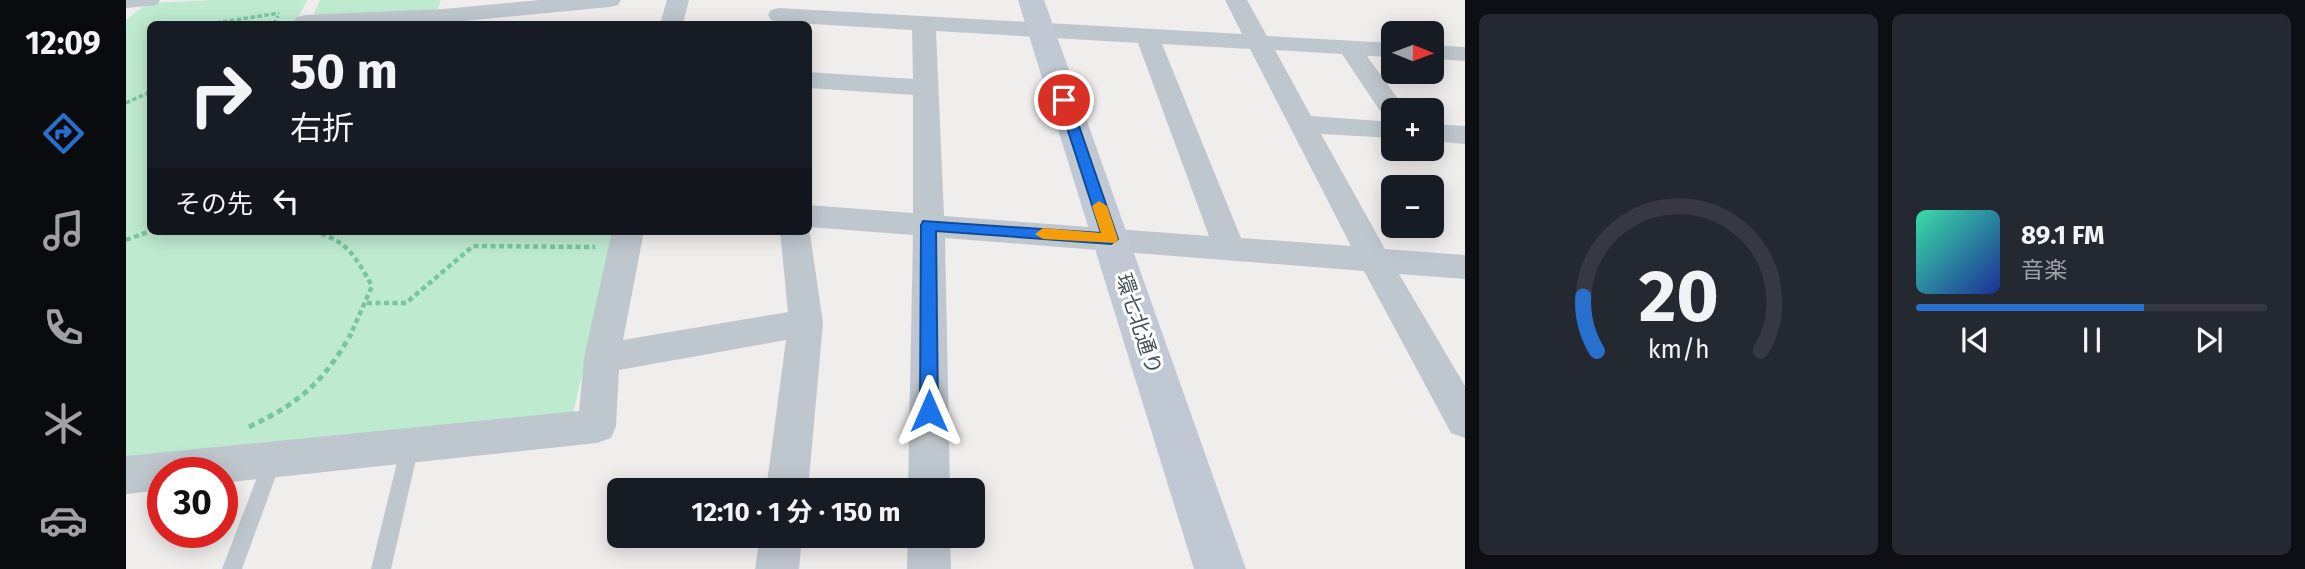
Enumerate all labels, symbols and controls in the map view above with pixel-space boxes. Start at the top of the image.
north arrow [1381,21,1444,84]
map controls [1381,21,1444,238]
text: 12:09 [25,24,101,62]
text: 50 m [290,42,398,101]
icon: right [175,49,266,140]
pin [1034,70,1094,130]
icon: arrive [1045,81,1083,119]
button: + [1381,98,1444,161]
icon: directions [39,109,88,158]
text: 右折 [290,109,354,147]
button: − [1381,175,1444,238]
icon: left [267,182,305,220]
text: その先 [175,189,253,220]
icon: music [39,206,88,255]
text: 89.1 FM [2021,220,2105,251]
text: 20 [1638,253,1719,340]
text: 音楽 [2021,256,2067,284]
street label: 環七北通り [1110,270,1168,378]
icon: phone [39,303,88,352]
icon: previous [1956,321,1994,359]
icon: pause [2073,321,2111,359]
icon: next [2190,321,2228,359]
text: km/h [1648,334,1709,364]
position arrow [892,374,966,448]
icon: climate [39,399,88,448]
speed limit sign: 30 [147,457,238,548]
icon: car [39,496,88,545]
text: 12:10 · 1 分 · 150 m [692,497,900,528]

